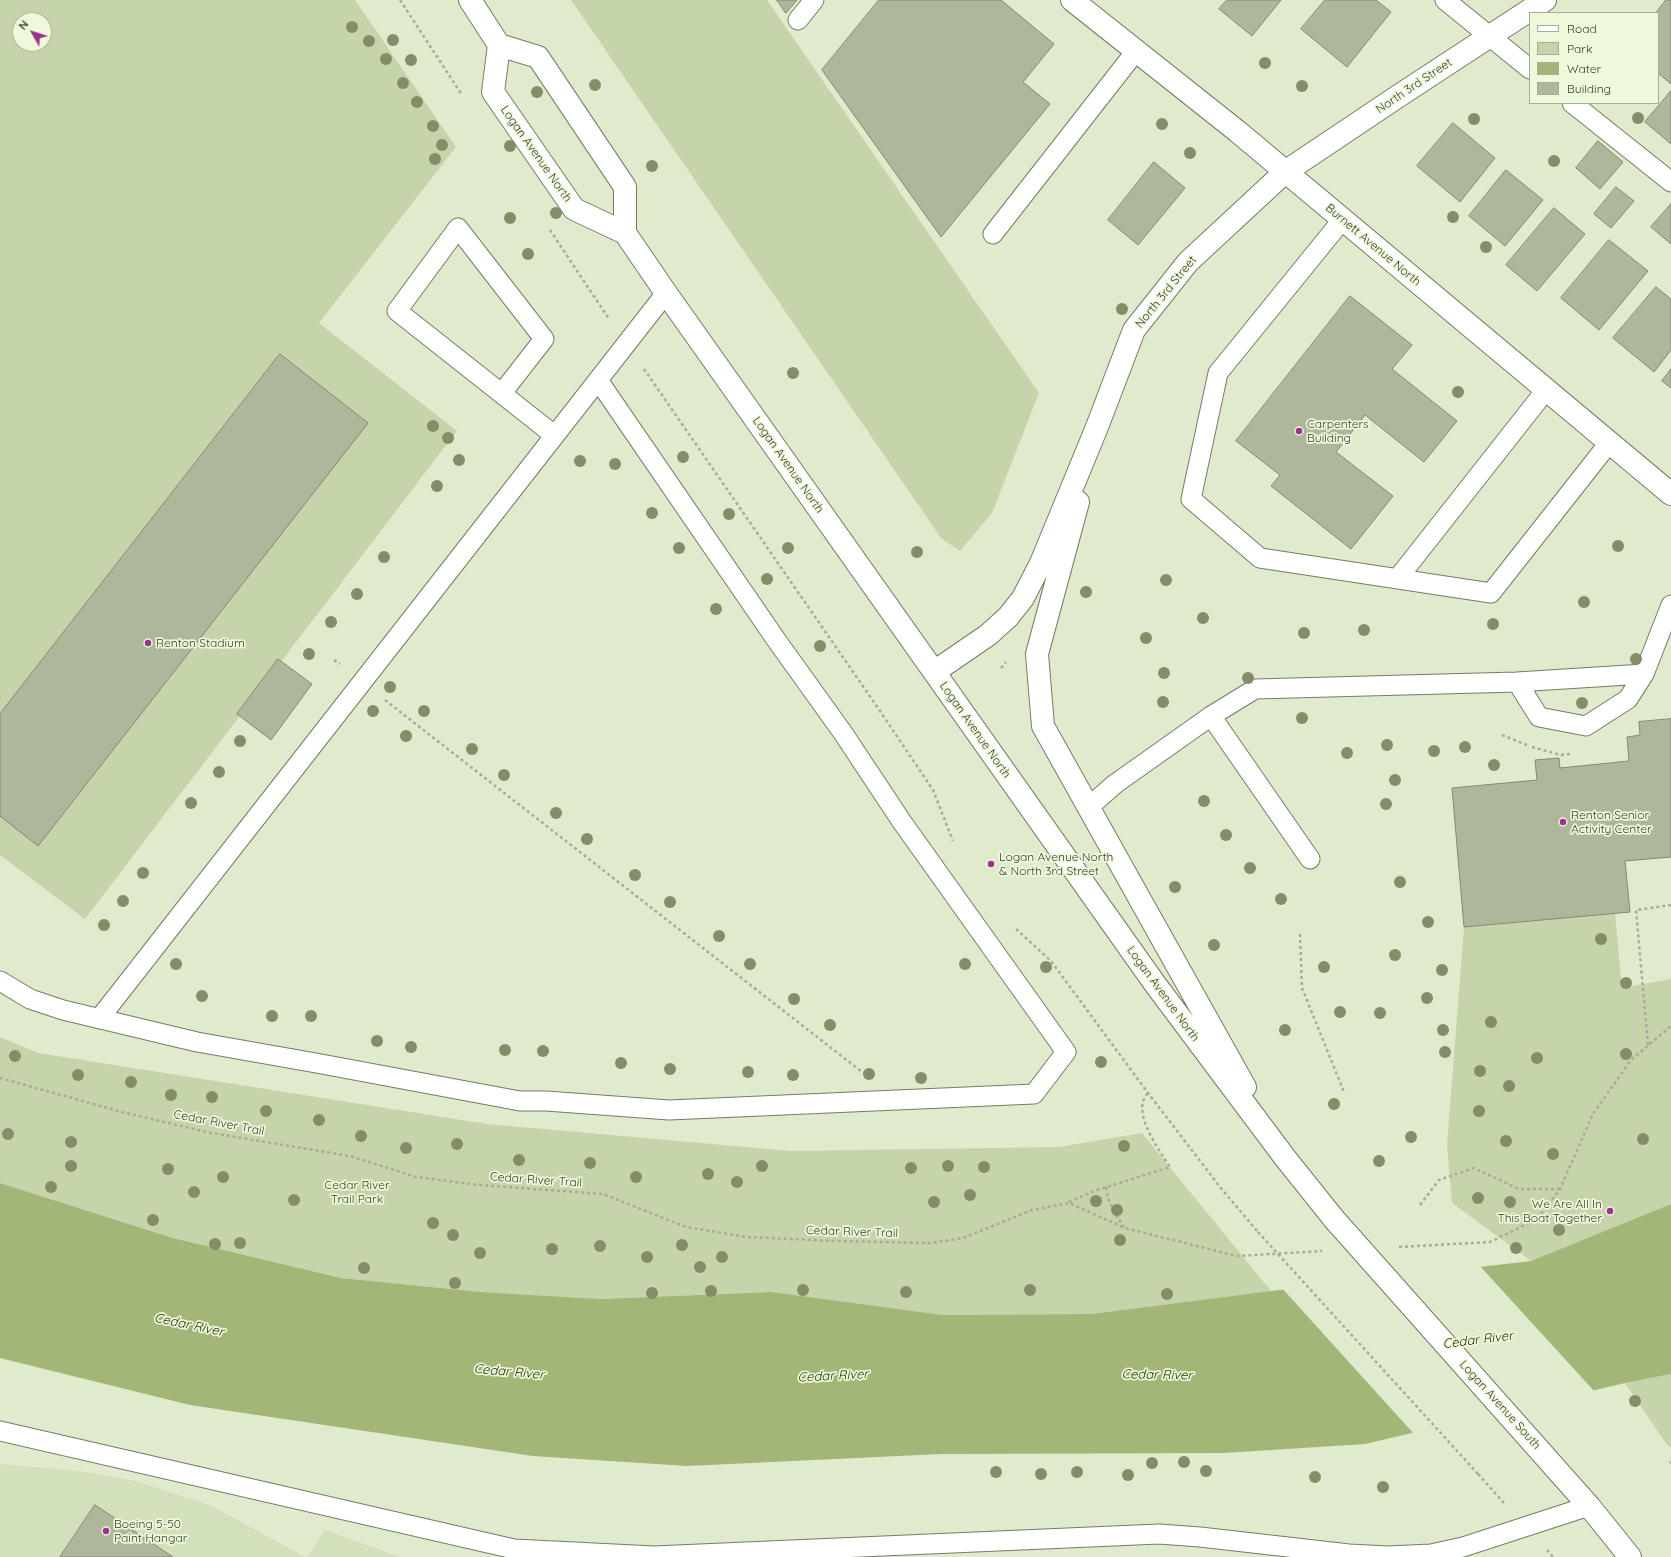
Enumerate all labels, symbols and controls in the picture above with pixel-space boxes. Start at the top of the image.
north arrow [12,12,52,52]
legend [1529,12,1659,104]
text: N [15,18,31,33]
text: Road [1567,21,1597,36]
text: Park [1567,41,1592,56]
street label: North 3rd Street [1373,55,1455,117]
text: Water [1567,61,1601,76]
text: Building [1567,81,1611,96]
street label: Logan Avenue North [497,103,575,205]
street label: Burnett Avenue North [1322,201,1424,289]
street label: North 3rd Street [1132,253,1200,331]
street label: Logan Avenue North [749,414,827,516]
place label: Carpenters Building [1307,417,1369,445]
marker: Carpenters Building [1294,426,1304,436]
place label: Renton Stadium [156,636,245,650]
marker: Renton Stadium [143,638,153,648]
street label: Logan Avenue North [936,679,1014,781]
place label: Renton Senior Activity Center [1571,808,1652,836]
marker: Renton Senior Activity Center [1558,817,1568,827]
place label: Logan Avenue North & North 3rd Street [999,850,1113,878]
marker: Logan Avenue North & North 3rd Street [986,859,996,869]
street label: Logan Avenue North [1124,944,1202,1044]
street label: Cedar River Trail [172,1107,266,1139]
street label: Cedar River Trail [489,1170,583,1190]
park label: Cedar River Trail Park [324,1178,390,1206]
place label: We Are All In This Boat Together [1497,1197,1602,1225]
marker: We Are All In This Boat Together [1605,1206,1615,1216]
street label: Cedar River Trail [806,1223,898,1241]
water label: Cedar River [153,1310,225,1340]
water label: Cedar River [1442,1328,1514,1352]
street label: Logan Avenue South [1456,1358,1544,1452]
water label: Cedar River [473,1361,545,1383]
water label: Cedar River [797,1366,869,1386]
water label: Cedar River [1121,1367,1193,1383]
place label: Boeing 5-50 Paint Hangar [114,1517,187,1545]
marker: Boeing 5-50 Paint Hangar [101,1526,111,1536]

